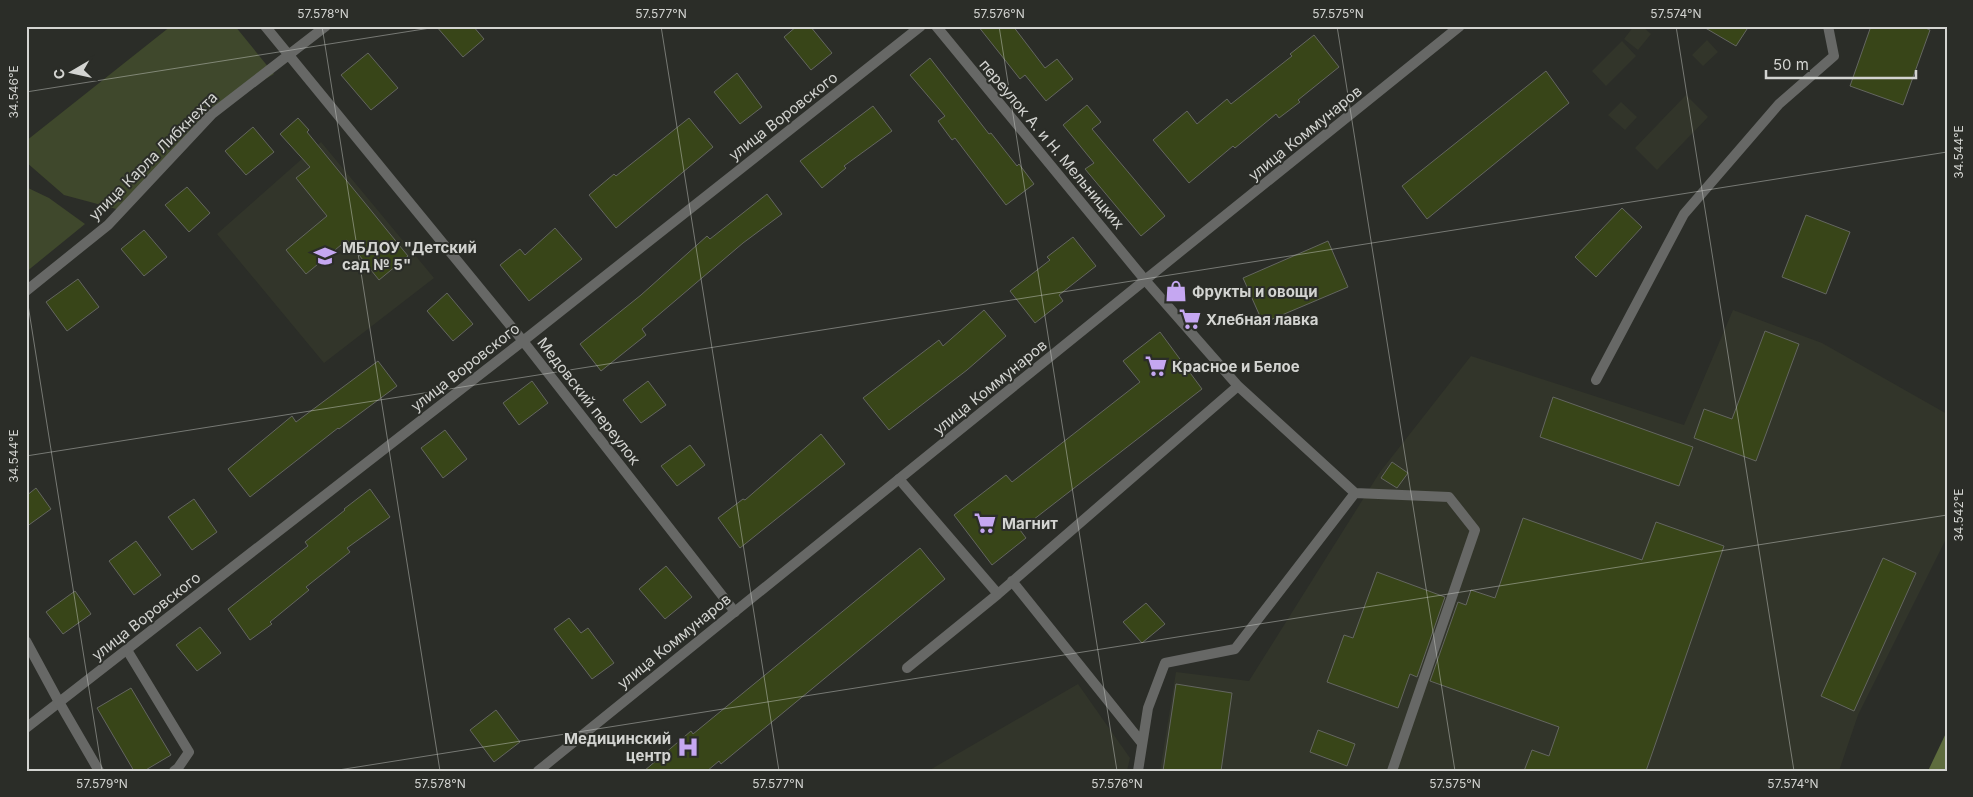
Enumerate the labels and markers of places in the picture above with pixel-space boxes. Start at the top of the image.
place label: МБДОУ "Детский сад № 5" [342,238,477,274]
school or university icon: МБДОУ "Детский сад № 5" [312,243,338,269]
shop icon: Фрукты и овощи [1163,278,1189,304]
place label: Фрукты и овощи [1192,282,1318,301]
supermarket icon: Хлебная лавка [1177,306,1203,332]
place label: Хлебная лавка [1206,310,1318,329]
supermarket icon: Красное и Белое [1143,353,1169,379]
place label: Красное и Белое [1172,357,1300,376]
supermarket icon: Магнит [972,510,998,536]
place label: Магнит [1002,514,1058,533]
place label: Медицинский центр [564,729,671,765]
hospital icon: Медицинский центр [675,734,701,760]

